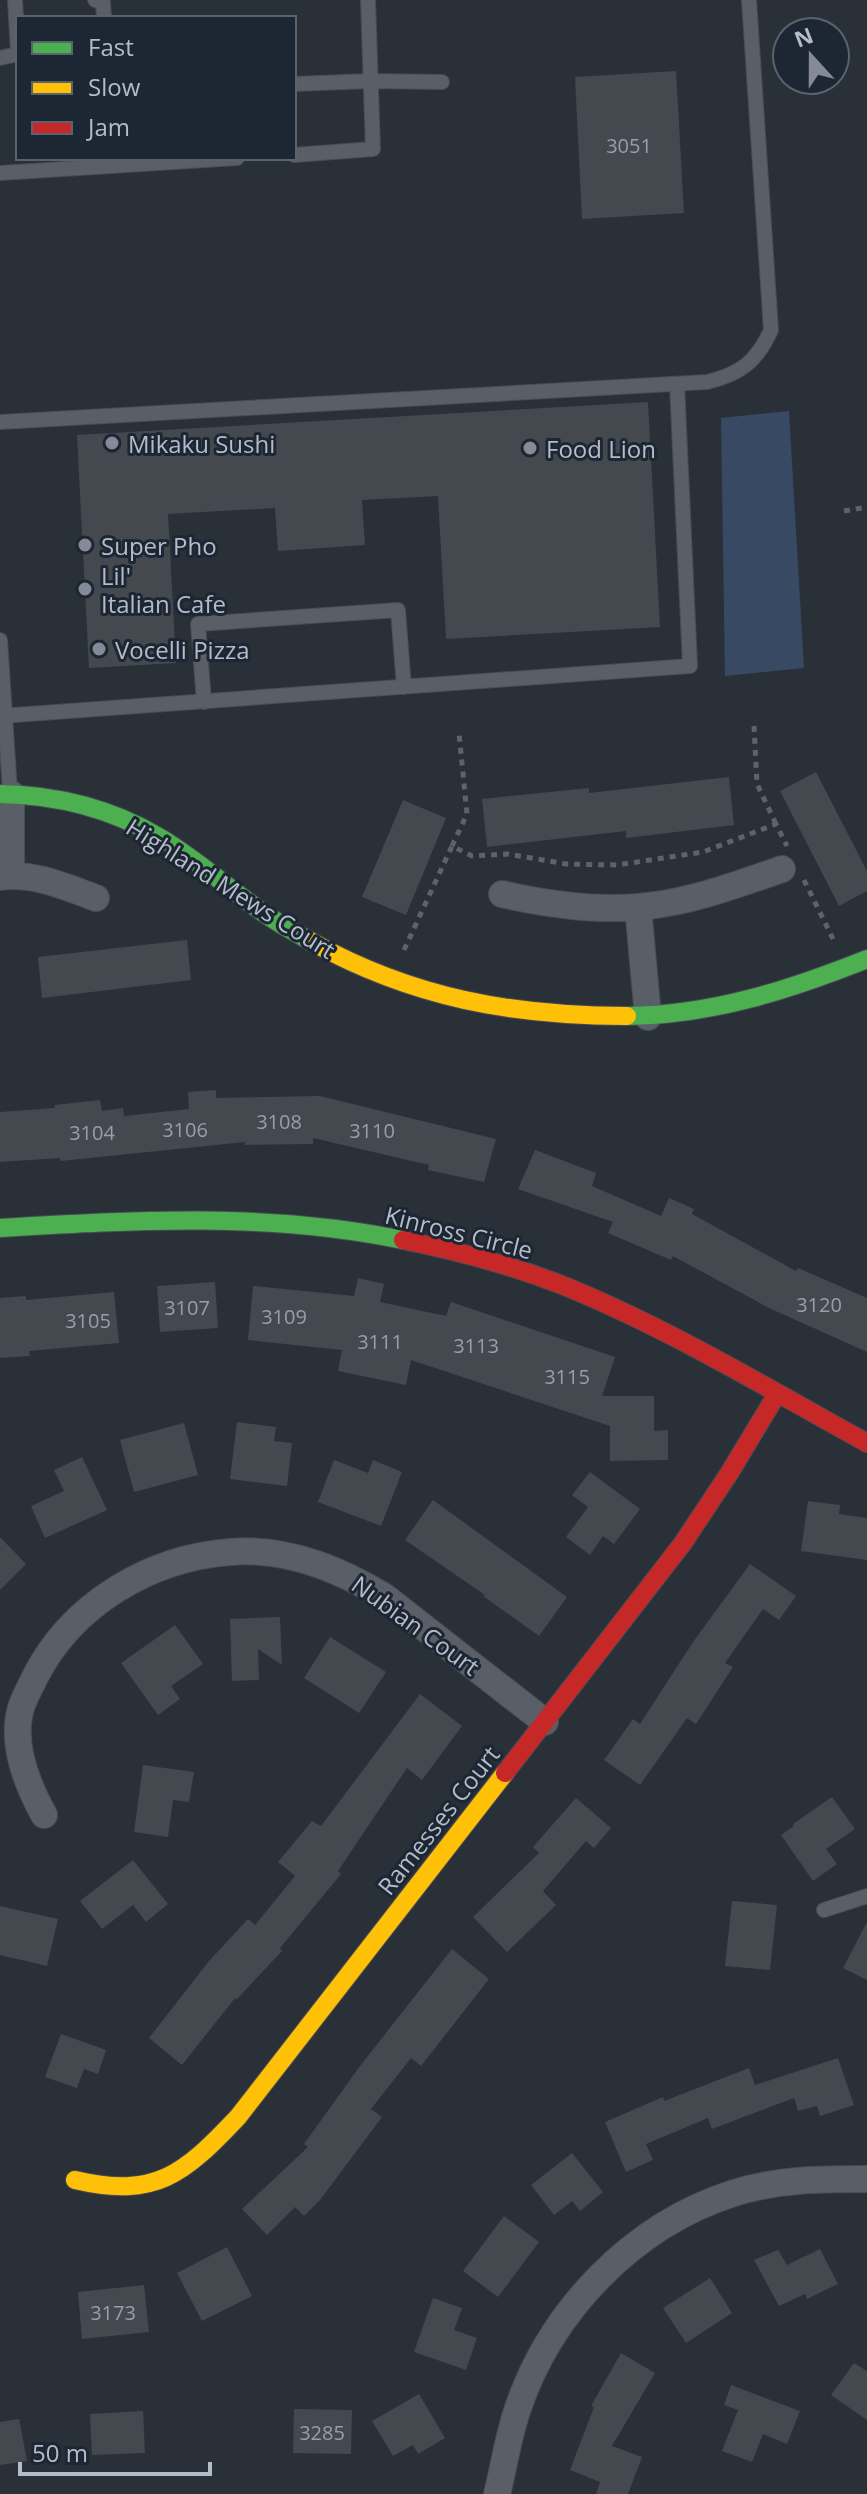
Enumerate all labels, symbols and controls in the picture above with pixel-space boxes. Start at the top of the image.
legend [16,16,296,160]
north arrow [771,16,851,96]
text: N [790,19,817,54]
text: Fast [88,30,134,63]
text: Slow [88,70,141,103]
text: Jam [86,110,130,143]
house number: 3051 [606,132,652,159]
place label: Mikaku Sushi [128,427,275,460]
place label: Food Lion [546,432,656,465]
marker: Mikaku Sushi [103,434,121,452]
marker: Food Lion [521,439,539,457]
place label: Super Pho [101,529,217,562]
marker: Super Pho [76,536,94,554]
place label: Lil' Italian Cafe [101,559,226,620]
marker: Lil' Italian Cafe [76,580,94,598]
place label: Vocelli Pizza [115,633,249,666]
marker: Vocelli Pizza [90,640,108,658]
street label: Highland Mews Court [120,810,342,966]
house number: 3108 [256,1108,302,1135]
house number: 3106 [162,1116,208,1143]
house number: 3110 [349,1117,395,1144]
house number: 3104 [69,1119,115,1146]
street label: Kinross Circle [382,1198,536,1266]
house number: 3120 [796,1291,842,1318]
house number: 3107 [164,1294,210,1321]
house number: 3109 [261,1303,307,1330]
house number: 3105 [65,1307,111,1334]
house number: 3111 [357,1328,403,1355]
house number: 3113 [453,1332,499,1359]
house number: 3115 [544,1363,590,1390]
street label: Nubian Court [345,1567,487,1683]
street label: Ramesses Court [369,1739,507,1901]
house number: 3173 [90,2299,136,2326]
house number: 3285 [299,2419,345,2446]
scale bar [20,2426,210,2476]
text: 50 m [32,2436,88,2469]

